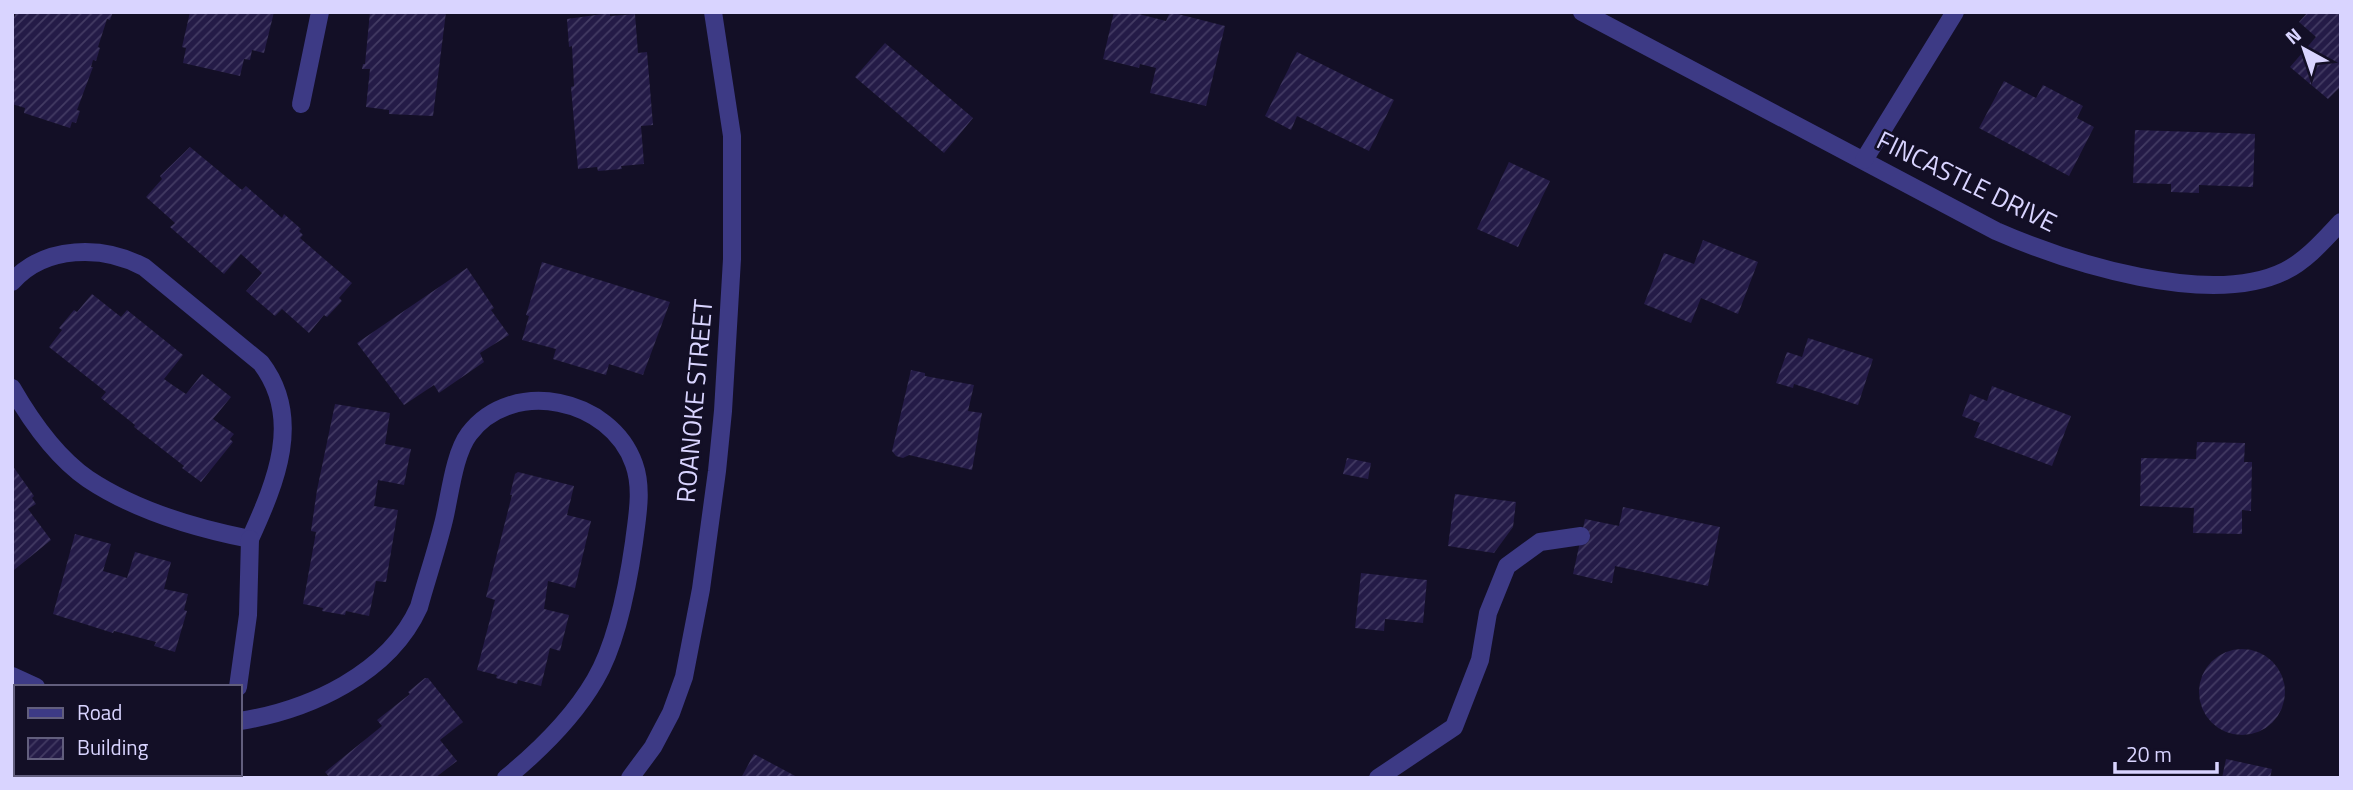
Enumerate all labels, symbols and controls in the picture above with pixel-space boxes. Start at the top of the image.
north arrow [2269,14,2339,84]
text: N [2278,20,2307,51]
street label: FINCASTLE DRIVE [1870,120,2064,242]
street label: ROANOKE STREET [666,297,722,504]
legend [14,685,242,776]
text: Road [77,696,122,728]
scale bar [2115,730,2216,774]
text: Building [77,731,149,763]
text: 20 m [2126,738,2172,770]

